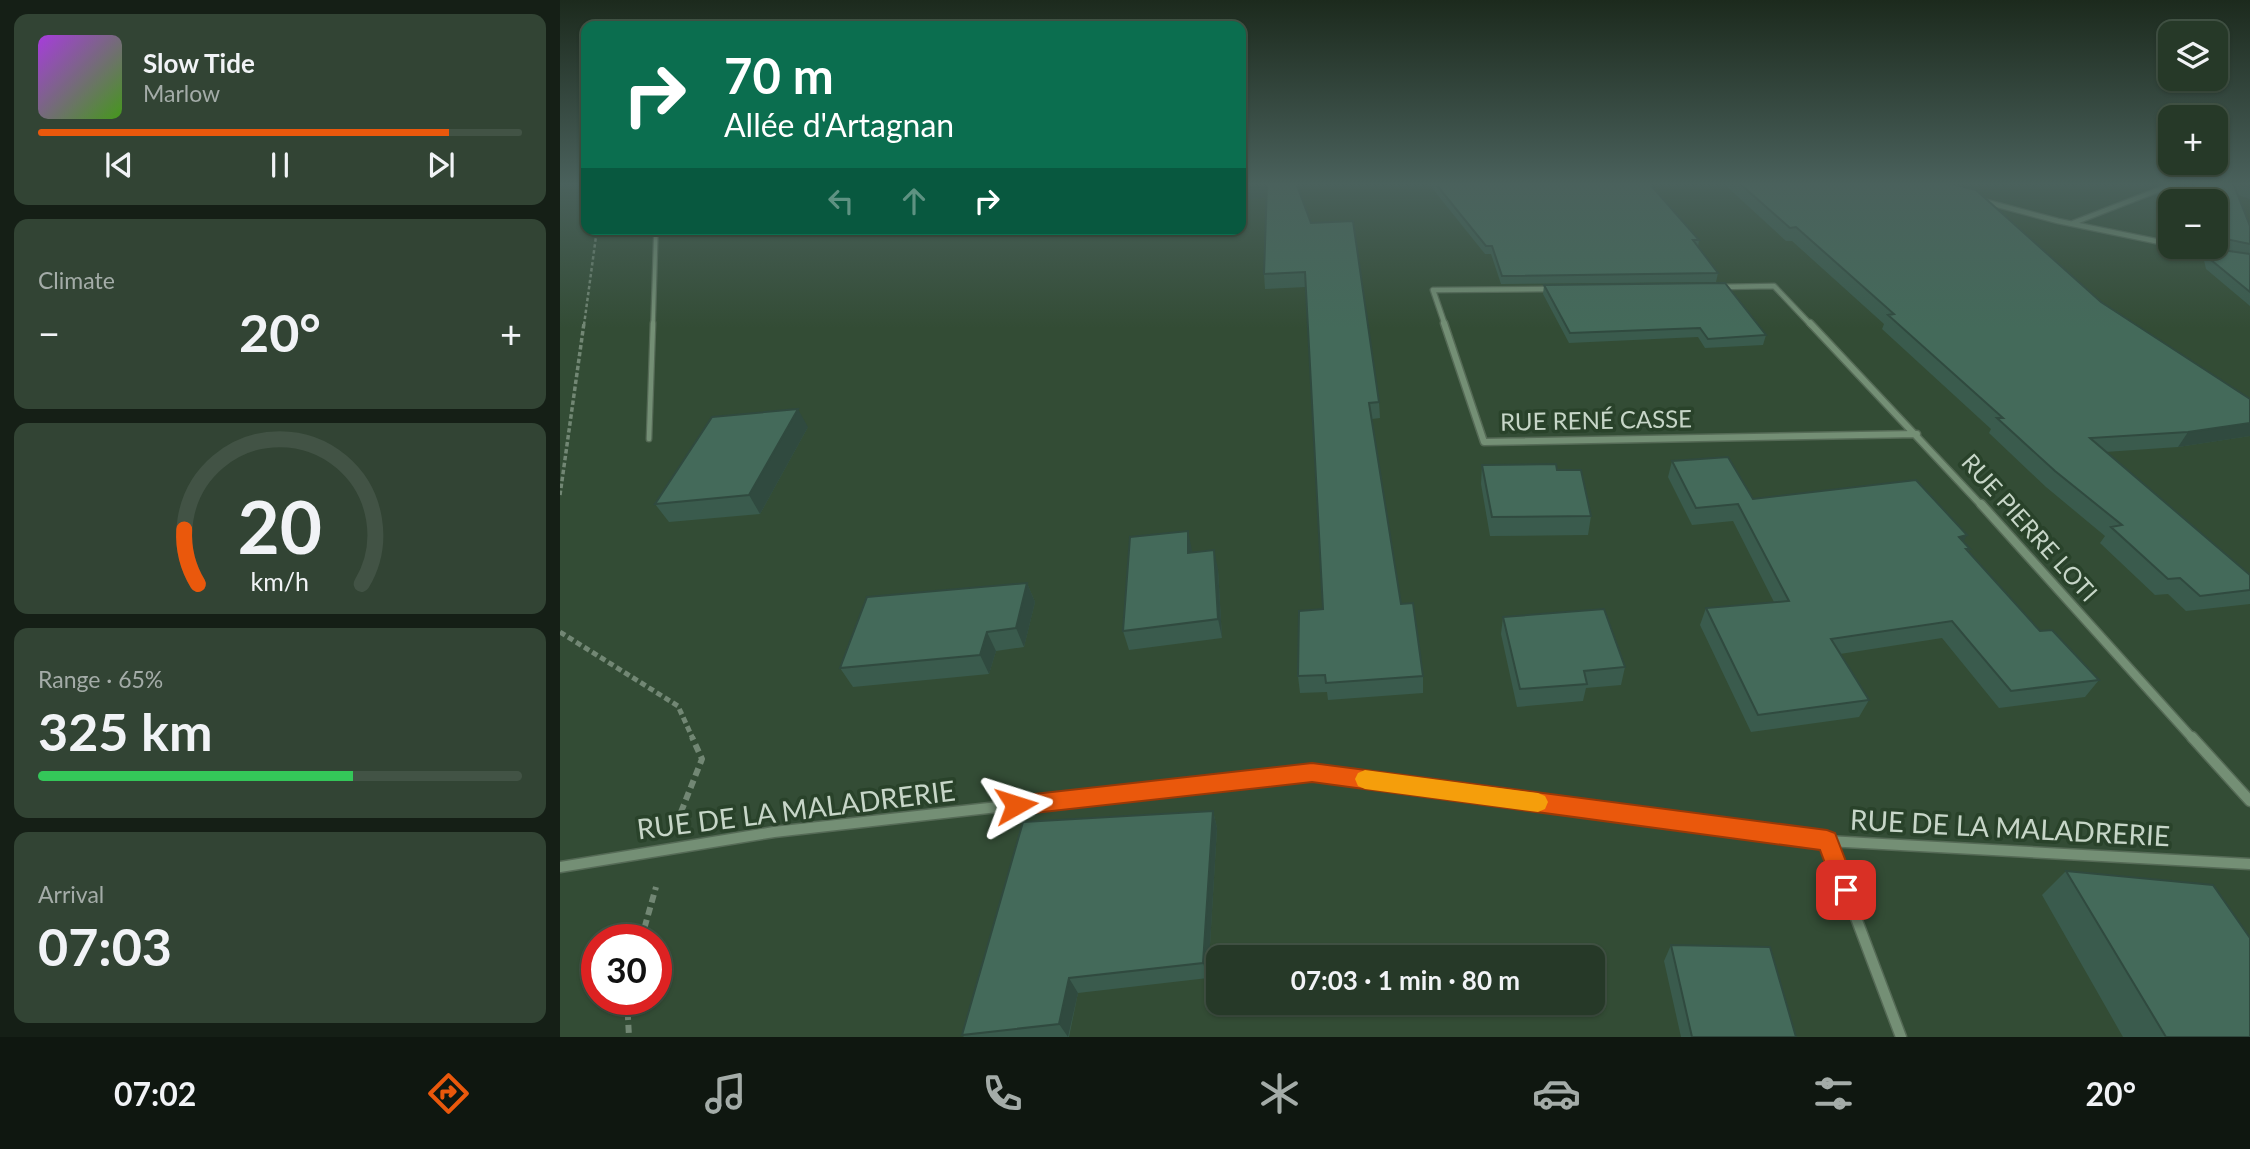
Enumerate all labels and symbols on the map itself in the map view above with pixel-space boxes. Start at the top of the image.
street label: RUE RENÉ CASSE [1500,403,1692,436]
street label: RUE PIERRE LOTI [1956,447,2104,607]
position arrow [979,768,1053,842]
street label: RUE DE LA MALADRERIE [635,773,957,845]
street label: RUE DE LA MALADRERIE [1849,802,2171,852]
pin [1816,860,1876,920]
speed limit sign: 30 [581,924,672,1015]

